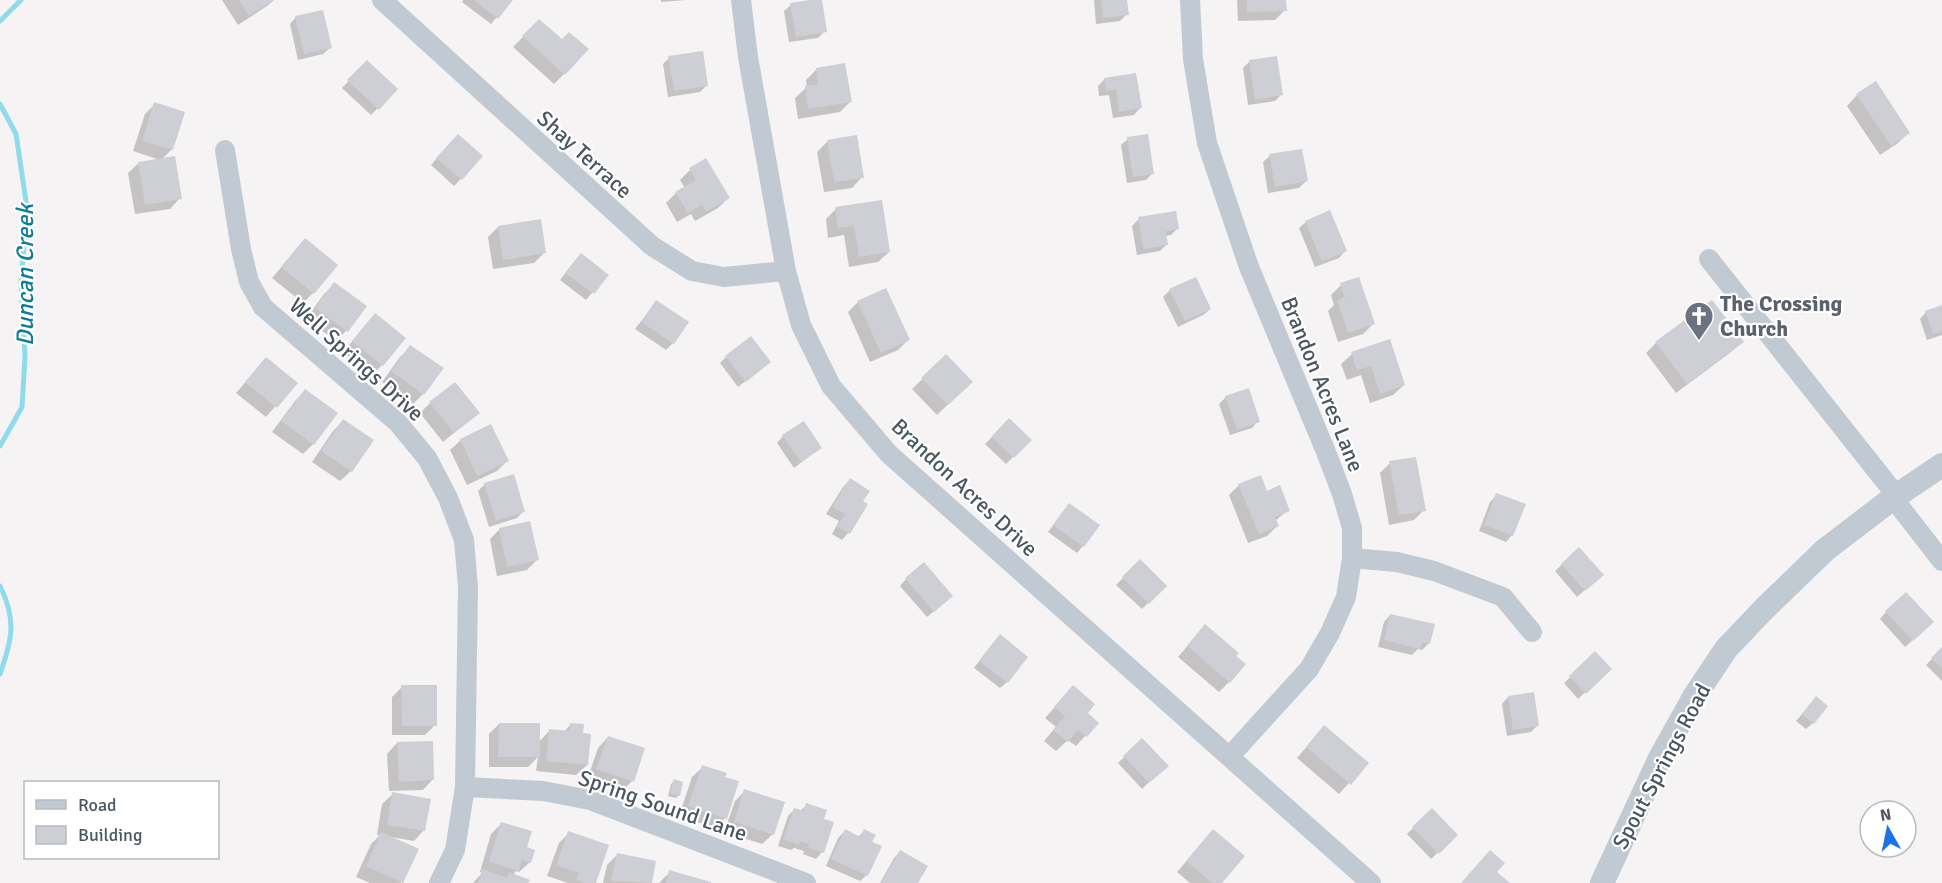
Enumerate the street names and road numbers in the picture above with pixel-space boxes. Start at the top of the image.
street label: Shay Terrace [532,105,638,204]
street label: Well Springs Drive [284,292,430,427]
street label: Brandon Acres Lane [1275,293,1370,476]
street label: Brandon Acres Drive [886,413,1043,562]
street label: Spout Springs Road [1606,679,1716,854]
street label: Spring Sound Lane [575,764,751,847]

